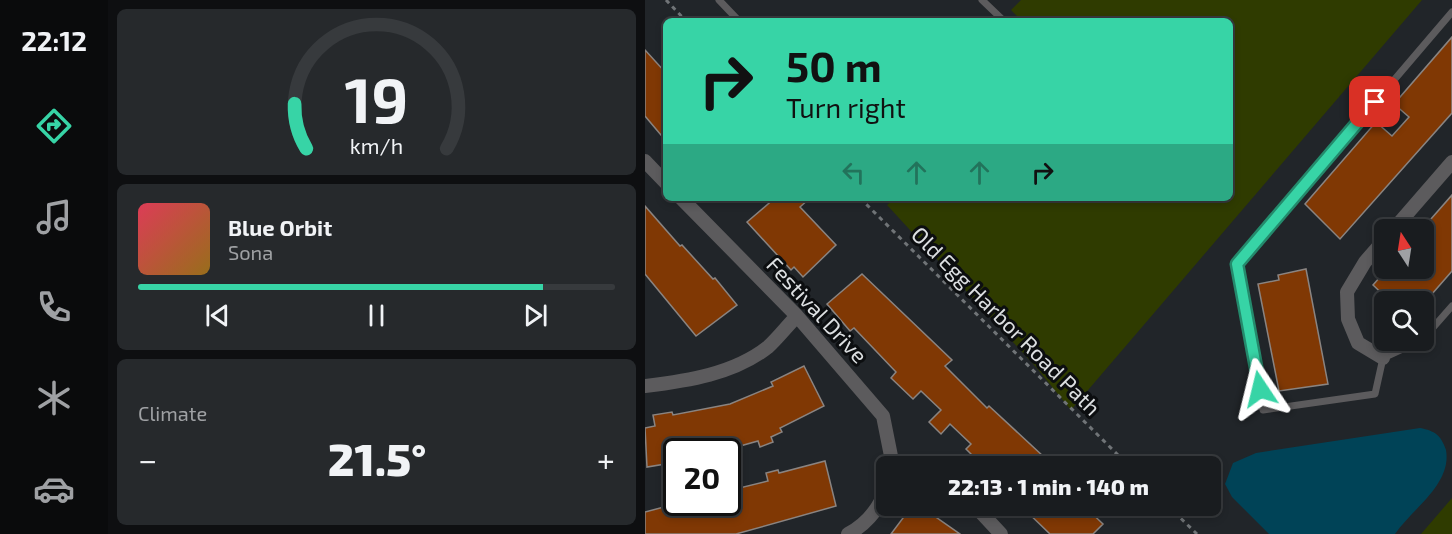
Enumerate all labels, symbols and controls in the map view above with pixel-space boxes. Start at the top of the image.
text: 22:12 [21,24,87,56]
text: 50 m [786,40,882,90]
icon: right [687,42,765,120]
text: 19 [345,61,408,136]
pin [1349,76,1400,127]
icon: arrive [1358,85,1391,118]
text: Turn right [786,91,906,123]
icon: directions [33,105,75,147]
text: km/h [350,133,403,158]
icon: left [837,156,870,189]
icon: ahead [900,156,933,189]
icon: ahead [963,156,996,189]
icon: right [1026,156,1059,189]
icon: music [33,196,75,238]
text: Blue Orbit [228,214,332,240]
north arrow [1374,219,1434,279]
map controls [1374,219,1434,351]
street label: Old Egg Harbor Road Path [907,221,1106,420]
text: Sona [228,240,273,264]
street label: Festival Drive [762,251,873,368]
icon: phone [33,286,75,328]
button: search [1374,291,1434,351]
icon: previous [201,299,234,332]
icon: pause [360,299,393,332]
icon: next [519,299,552,332]
position arrow [1228,357,1292,421]
icon: climate [33,377,75,419]
text: Climate [138,401,207,425]
text: 21.5° [328,431,426,485]
speed limit sign: 20 [663,438,741,516]
text: − [138,439,157,479]
text: + [597,439,615,479]
icon: car [33,468,75,510]
text: 22:13 · 1 min · 140 m [948,473,1149,499]

